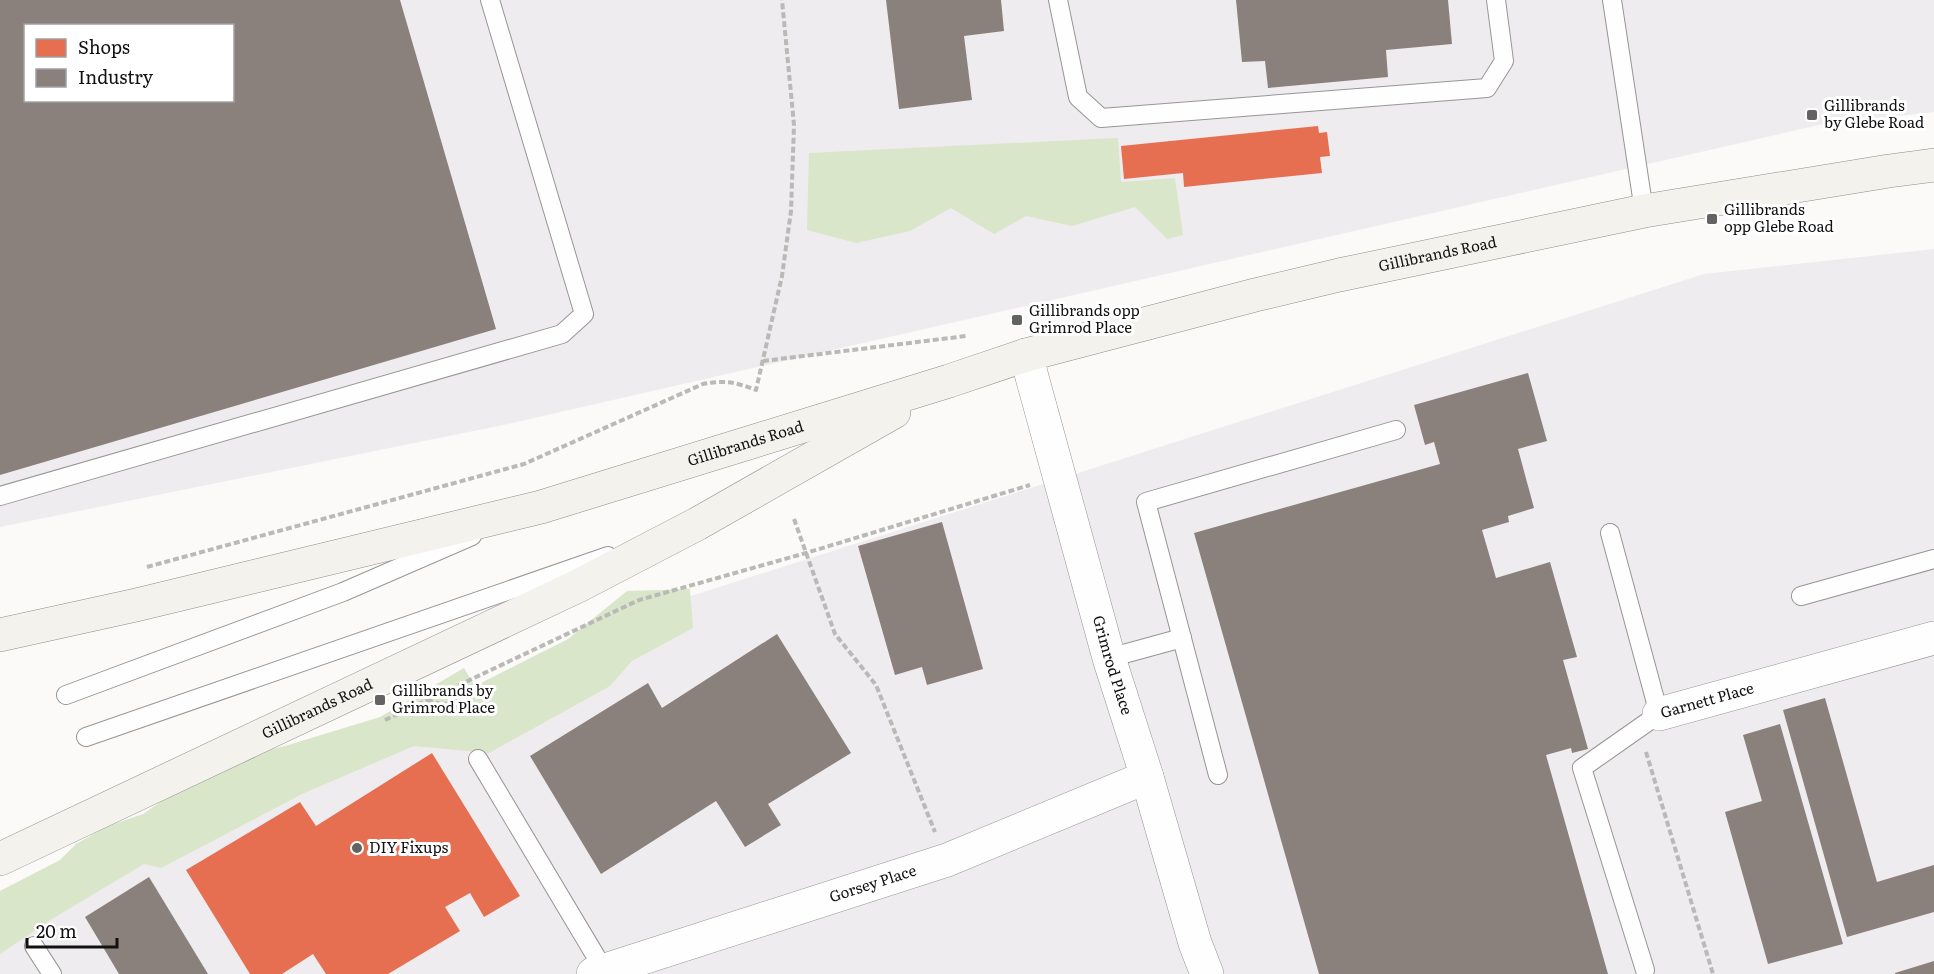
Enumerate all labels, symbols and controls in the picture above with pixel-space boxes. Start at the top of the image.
legend [24,24,234,102]
text: Shops [78,33,130,60]
text: Industry [78,63,154,90]
place label: Gillibrands by Glebe Road [1824,93,1924,133]
marker: Gillibrands by Glebe Road [1805,108,1819,122]
place label: Gillibrands opp Glebe Road [1724,197,1834,237]
marker: Gillibrands opp Glebe Road [1705,212,1719,226]
street label: Gillibrands Road [1376,229,1498,276]
place label: Gillibrands opp Grimrod Place [1029,298,1140,338]
marker: Gillibrands opp Grimrod Place [1010,313,1024,327]
street label: Gillibrands Road [684,414,806,471]
street label: Grimrod Place [1088,612,1139,718]
street label: Gillibrands Road [257,672,376,744]
street label: Garnett Place [1657,675,1756,723]
place label: Gillibrands by Grimrod Place [392,678,495,718]
marker: Gillibrands by Grimrod Place [373,693,387,707]
place label: DIY Fixups [369,835,449,858]
marker: DIY Fixups [350,841,364,855]
street label: Gorsey Place [826,858,919,907]
scale bar [27,911,117,949]
text: 20 m [36,917,77,944]

